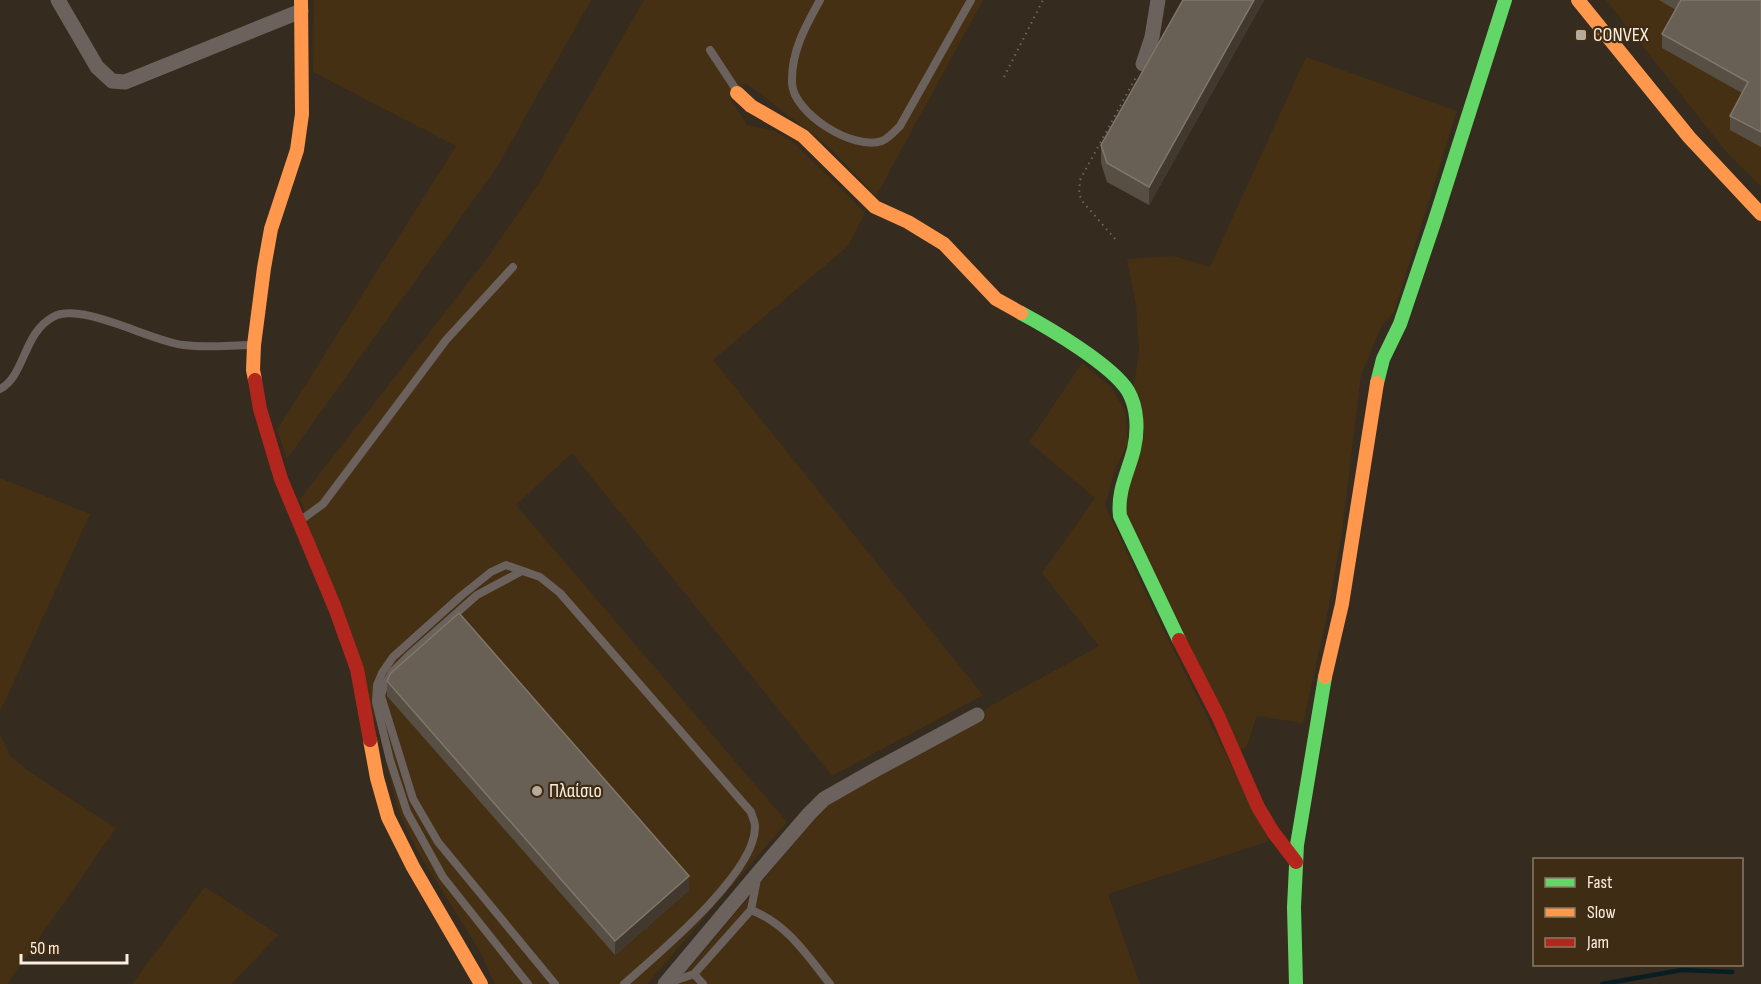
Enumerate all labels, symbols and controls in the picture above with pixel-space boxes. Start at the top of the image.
place label: CONVEX [1593,23,1649,47]
marker: CONVEX [1574,28,1588,42]
place label: Πλαίσιο [549,779,602,803]
marker: Πλαίσιο [530,784,544,798]
legend [1533,858,1743,966]
text: Fast [1587,872,1613,893]
text: Slow [1587,902,1616,923]
scale bar [21,927,128,965]
text: Jam [1586,932,1609,953]
text: 50 m [30,938,60,959]

